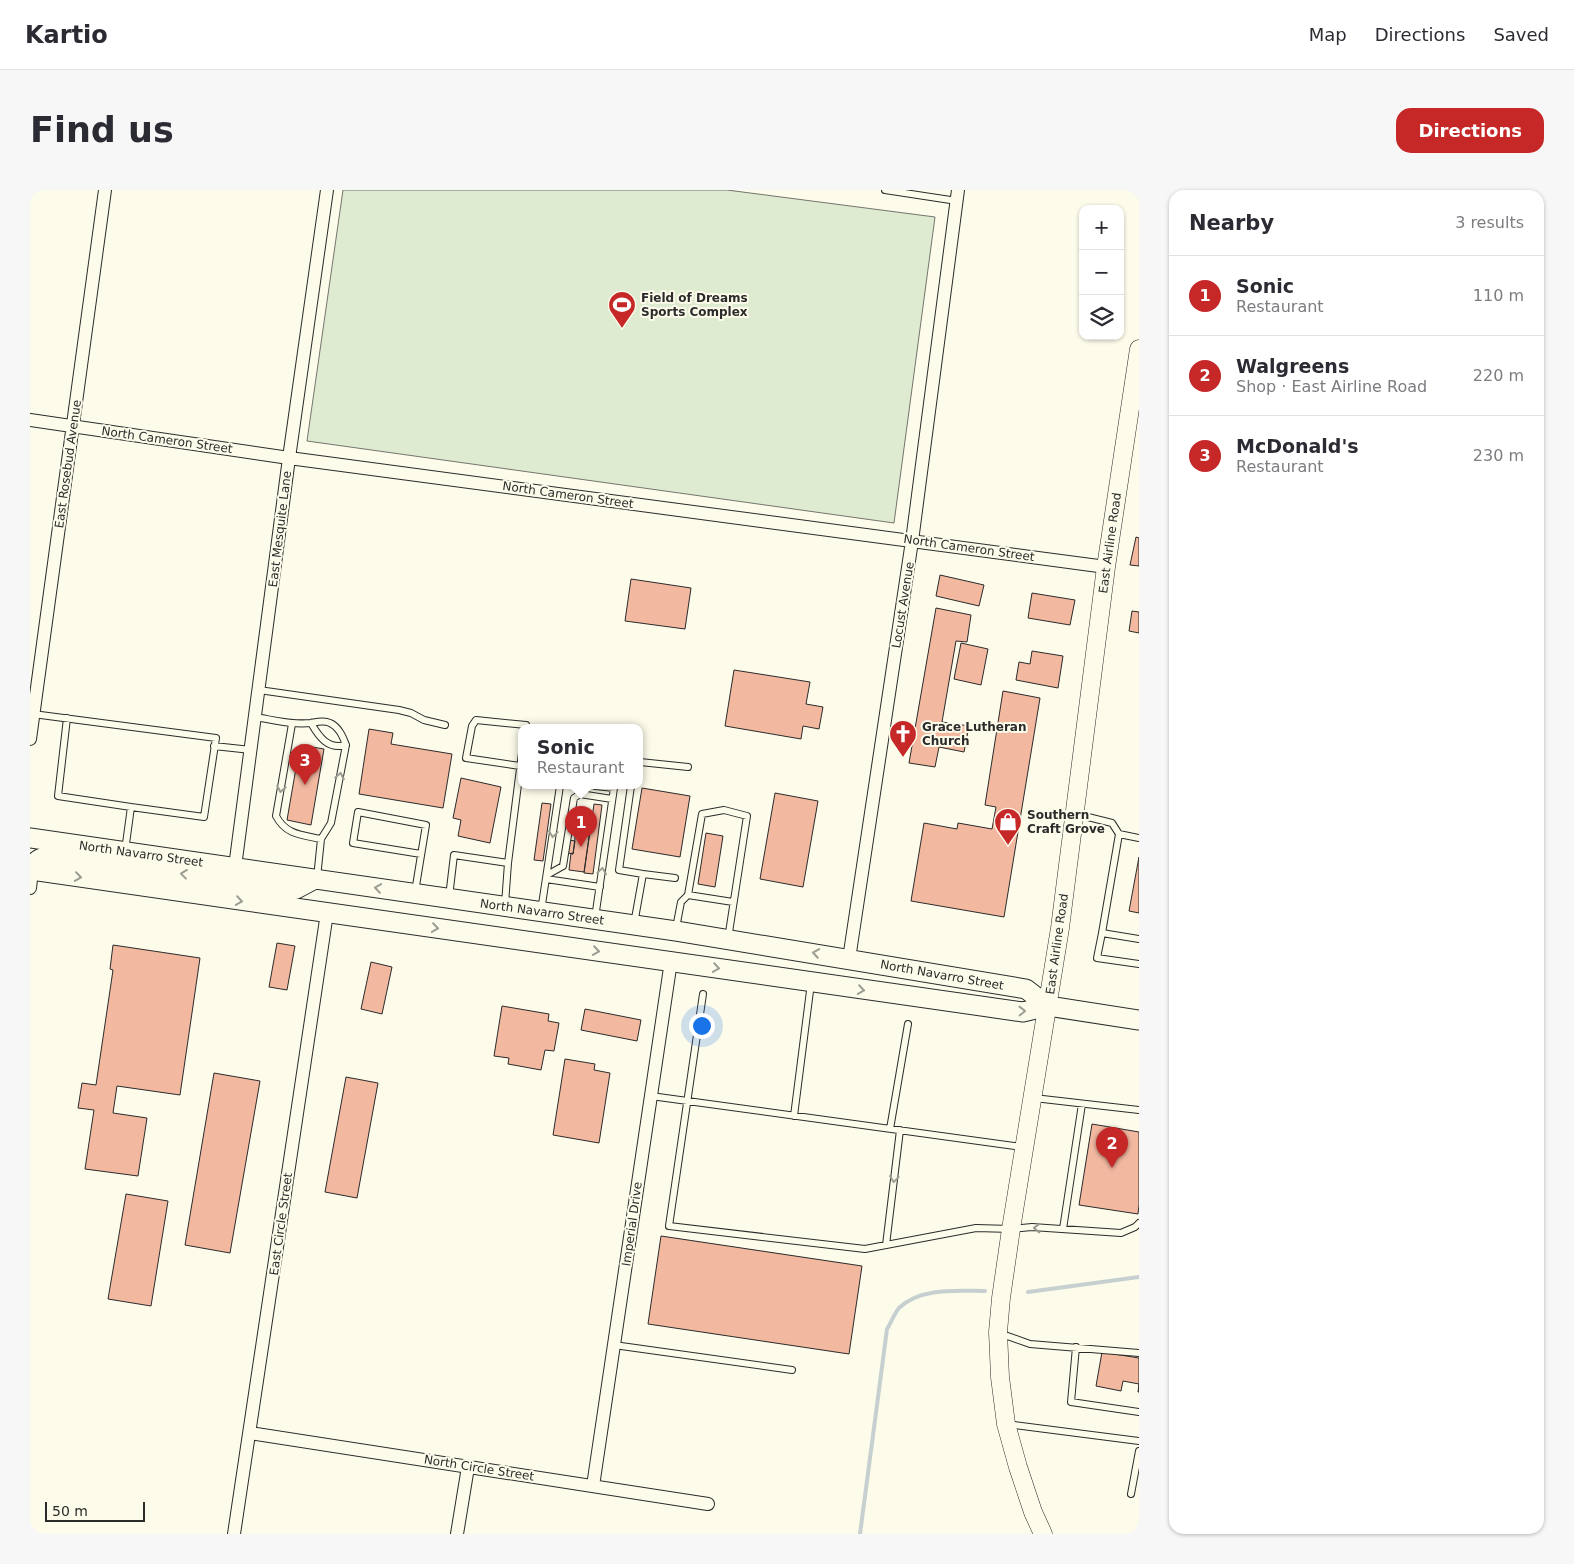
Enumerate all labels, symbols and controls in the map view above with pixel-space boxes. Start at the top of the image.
text: Kartio [25,21,108,49]
text: Map [1309,24,1347,45]
text: Directions [1375,24,1465,45]
text: Saved [1493,24,1549,45]
button: Directions [1396,108,1544,153]
text: Find us [30,110,174,150]
map controls [1079,205,1124,340]
button: + [1079,205,1124,250]
text: Nearby [1189,211,1274,235]
text: 3 results [1455,213,1524,232]
button: − [1079,250,1124,295]
text: Sonic [1236,275,1294,297]
text: 1 [1199,286,1211,305]
text: 110 m [1473,286,1524,305]
sports icon: Field of Dreams Sports Complex [607,290,637,329]
place label: Field of Dreams Sports Complex [641,291,748,319]
button: layers [1079,295,1124,340]
text: Restaurant [1236,297,1324,316]
text: Walgreens [1236,355,1349,377]
text: 2 [1199,366,1211,385]
text: 220 m [1473,366,1524,385]
text: Shop · East Airline Road [1236,377,1427,396]
street label: East Rosebud Avenue [52,399,84,529]
street label: North Cameron Street [101,424,234,456]
text: McDonald's [1236,435,1359,457]
text: 3 [1199,446,1211,465]
text: 230 m [1473,446,1524,465]
text: Restaurant [1236,457,1324,476]
street label: East Mesquite Lane [266,470,294,588]
street label: North Cameron Street [502,479,635,511]
street label: East Airline Road [1096,492,1124,594]
street label: North Cameron Street [903,532,1036,564]
street label: Locust Avenue [889,561,917,649]
church icon: Grace Lutheran Church [888,719,918,758]
place label: Grace Lutheran Church [922,720,1026,748]
popup [518,724,643,789]
text: Sonic [537,736,595,758]
pin: 3 [289,744,321,785]
text: Restaurant [537,758,624,777]
one-way arrow [334,772,344,781]
one-way arrow [276,785,287,793]
pin: 1 [565,806,597,847]
shop icon: Southern Craft Grove [993,807,1023,846]
place label: Southern Craft Grove [1027,808,1105,836]
one-way arrow [548,830,559,838]
street label: North Navarro Street [78,838,204,870]
one-way arrow [596,867,607,875]
one-way arrow [180,869,188,880]
one-way arrow [75,871,83,882]
one-way arrow [374,883,382,893]
street label: East Airline Road [1043,893,1071,995]
one-way arrow [235,895,243,905]
street label: North Navarro Street [479,896,605,928]
one-way arrow [431,922,439,933]
one-way arrow [591,945,600,955]
one-way arrow [811,949,820,959]
street label: North Navarro Street [879,957,1005,993]
one-way arrow [712,962,720,973]
one-way arrow [857,984,865,995]
one-way arrow [1018,1006,1026,1016]
your location [689,1013,715,1039]
pin: 2 [1096,1127,1128,1168]
street label: East Circle Street [267,1171,295,1276]
one-way arrow [889,1175,900,1183]
street label: Imperial Drive [619,1181,645,1267]
one-way arrow [1033,1222,1041,1233]
street label: North Circle Street [423,1452,535,1484]
scale bar [45,1499,145,1522]
text: 50 m [52,1503,88,1519]

